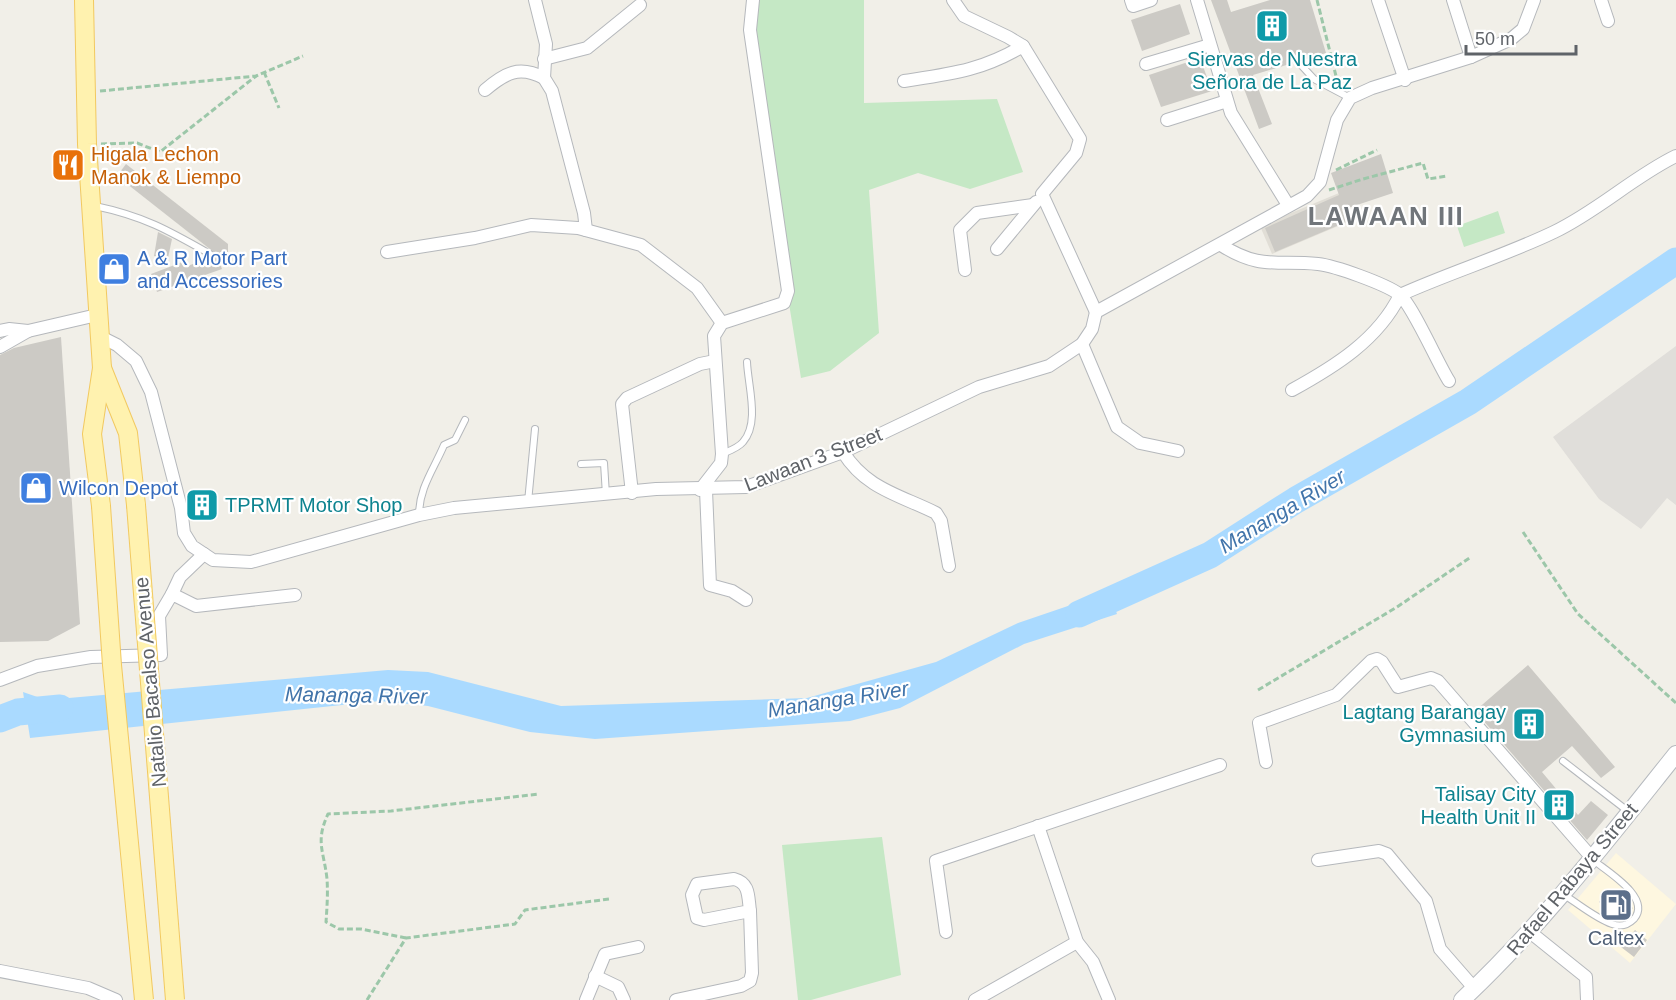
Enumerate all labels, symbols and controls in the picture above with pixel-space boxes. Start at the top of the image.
building icon: Siervas de Nuestra Señora de La Paz [1254,8,1290,44]
scale bar [1466,18,1576,56]
text: 50 m [1475,29,1515,49]
place label: Siervas de Nuestra Señora de La Paz [1187,48,1358,93]
place label: Higala Lechon Manok & Liempo [91,143,241,188]
restaurant icon: Higala Lechon Manok & Liempo [50,147,86,183]
district label: LAWAAN III [1308,201,1464,231]
place label: A & R Motor Part and Accessories [137,247,287,292]
shop icon: A & R Motor Part and Accessories [96,251,132,287]
street label: Lawaan 3 Street [741,422,885,495]
water label: Mananga River [1215,464,1350,558]
shop icon: Wilcon Depot [18,470,54,506]
place label: Wilcon Depot [59,477,178,499]
building icon: TPRMT Motor Shop [184,487,220,523]
place label: TPRMT Motor Shop [225,494,402,516]
street label: Natalio Bacalso Avenue [130,576,170,788]
water label: Mananga River [766,676,911,721]
water label: Mananga River [285,682,428,708]
place label: Lagtang Barangay Gymnasium [1343,701,1506,746]
building icon: Lagtang Barangay Gymnasium [1511,706,1547,742]
place label: Talisay City Health Unit II [1420,783,1536,828]
building icon: Talisay City Health Unit II [1541,787,1577,823]
street label: Rafael Rabaya Street [1502,798,1642,959]
fuel station icon: Caltex [1598,887,1634,923]
place label: Caltex [1588,927,1644,949]

